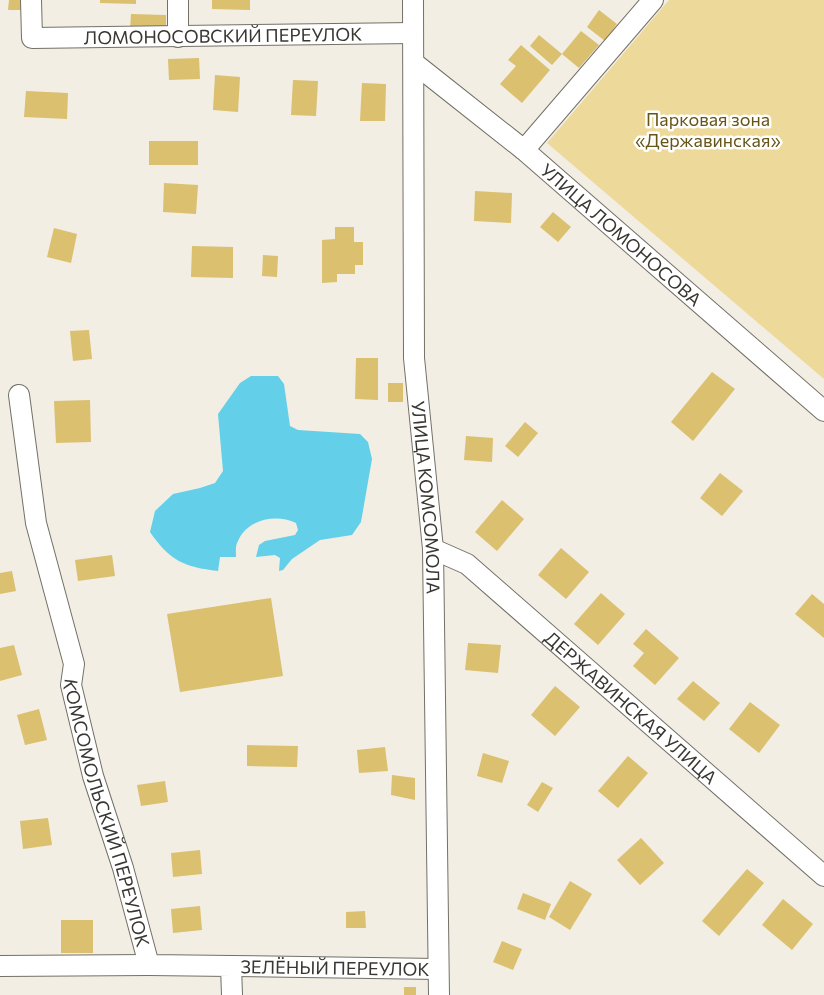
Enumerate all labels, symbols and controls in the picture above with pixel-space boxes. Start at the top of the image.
street label: ЛОМОНОСОВСКИЙ ПЕРЕУЛОК [84,23,362,48]
park label: Парковая зона «Державинская» [635,108,781,151]
street label: УЛИЦА ЛОМОНОСОВА [536,159,706,310]
street label: УЛИЦА КОМСОМОЛА [407,400,445,594]
street label: ДЕРЖАВИНСКАЯ УЛИЦА [540,626,722,789]
street label: КОМСОМОЛЬСКИЙ ПЕРЕУЛОК [59,677,155,949]
street label: ЗЕЛЁНЫЙ ПЕРЕУЛОК [240,955,430,980]

